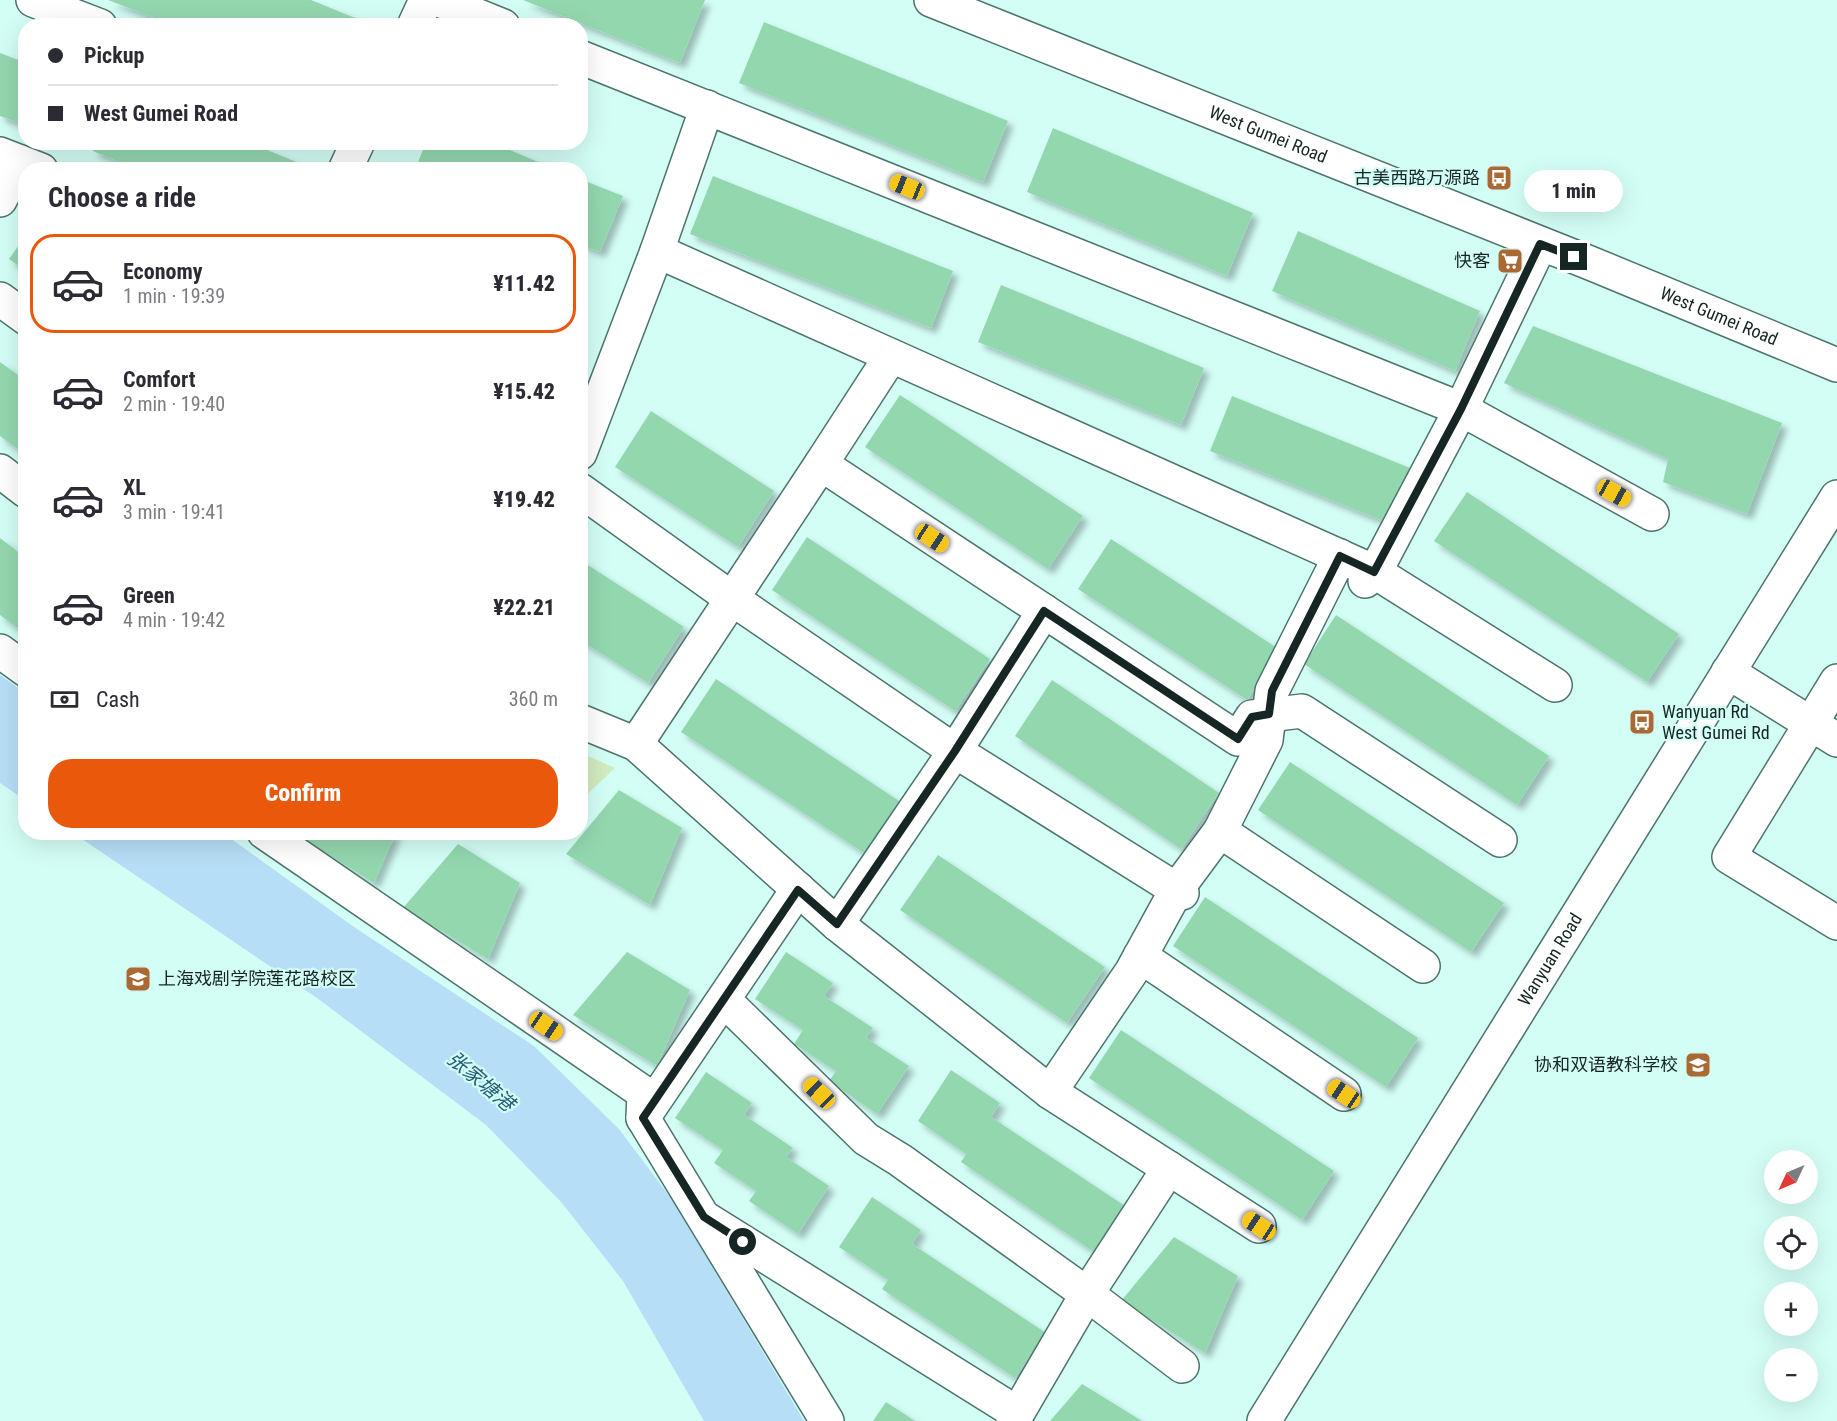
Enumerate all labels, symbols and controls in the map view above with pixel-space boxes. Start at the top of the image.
text: Pickup [84,43,144,68]
text: West Gumei Road [84,101,238,126]
street label: West Gumei Road [1206,101,1330,167]
bus stop icon: 古美西路万源路 [1484,163,1514,193]
place label: 古美西路万源路 [1354,167,1480,188]
callout: 1 min [1524,170,1624,212]
car [887,172,927,202]
text: 1 min [1551,179,1596,203]
text: Choose a ride [48,182,196,214]
route end [1560,243,1587,270]
supermarket icon: 快客 [1495,246,1525,276]
place label: 快客 [1454,250,1490,271]
icon: car [51,257,105,311]
text: Economy [123,259,203,284]
text: ¥11.42 [493,271,555,296]
street label: West Gumei Road [1657,282,1781,349]
text: 1 min · 19:39 [123,284,225,308]
icon: car [51,365,105,419]
text: Comfort [123,367,196,392]
text: ¥15.42 [493,379,555,404]
text: 2 min · 19:40 [123,392,225,416]
icon: car [51,473,105,527]
text: XL [123,475,146,500]
car [1594,476,1634,510]
text: ¥19.42 [493,487,555,512]
text: 3 min · 19:41 [123,500,225,524]
car [912,521,952,555]
icon: car [51,581,105,635]
text: Green [123,583,175,608]
text: ¥22.21 [493,595,555,620]
text: 4 min · 19:42 [123,608,225,632]
icon: cash [48,683,81,716]
text: Cash [96,687,140,712]
text: 360 m [509,687,558,711]
place label: Wanyuan Rd West Gumei Rd [1662,701,1770,743]
bus stop icon: Wanyuan Rd West Gumei Rd [1627,707,1657,737]
button: Confirm [48,759,558,828]
street label: Wanyuan Road [1513,909,1586,1009]
school or university icon: 上海戏剧学院莲花路校区 [123,964,153,994]
place label: 上海戏剧学院莲花路校区 [158,968,356,989]
car [526,1008,566,1044]
water label: 张家塘港 [443,1046,522,1118]
school or university icon: 协和双语教科学校 [1683,1050,1713,1080]
place label: 协和双语教科学校 [1534,1054,1678,1075]
car [800,1074,838,1112]
car [1324,1076,1364,1112]
north arrow [1764,1150,1818,1204]
map controls [1764,1150,1818,1402]
car [1239,1209,1279,1243]
button: locate [1764,1216,1818,1270]
route start [729,1228,756,1255]
button: + [1764,1282,1818,1336]
button: − [1764,1348,1818,1402]

